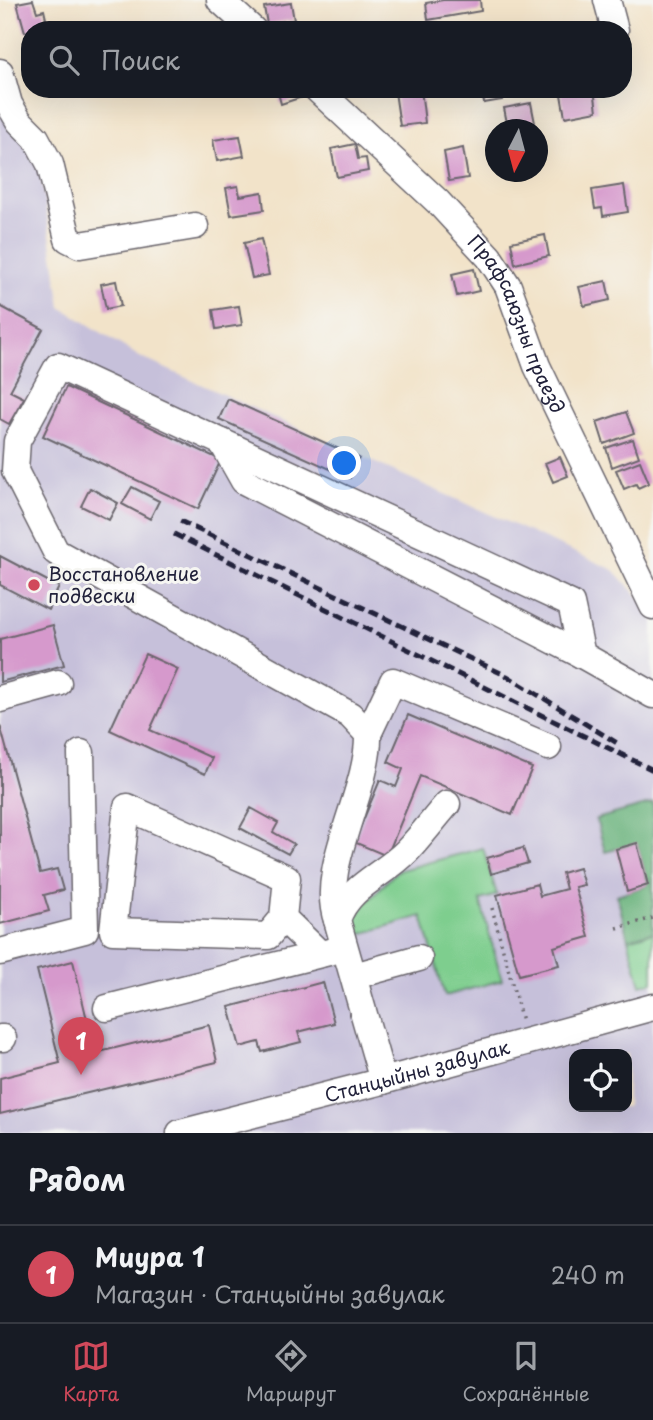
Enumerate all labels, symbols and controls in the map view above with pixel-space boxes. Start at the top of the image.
search box [21,21,632,98]
text: Поиск [101,40,180,79]
icon: search [45,41,83,79]
north arrow [485,119,548,182]
street label: Прафсаюзны праезд [462,228,573,418]
your location [327,446,361,480]
place label: Восстановление подвески [48,559,199,609]
marker: Восстановление подвески [26,577,42,593]
pin: 1 [58,1017,104,1075]
street label: Станцыйны завулак [321,1032,513,1108]
map controls [569,1049,632,1112]
button: locate [569,1049,632,1112]
text: Рядом [28,1156,126,1201]
text: Миура 1 [95,1237,204,1276]
text: 1 [46,1257,57,1292]
text: 240 m [551,1257,625,1292]
text: Магазин · Станцыйны завулак [95,1276,445,1311]
tab: Карта [63,1337,119,1407]
tab: Маршрут [246,1337,336,1407]
tab: Сохранённые [463,1337,590,1407]

